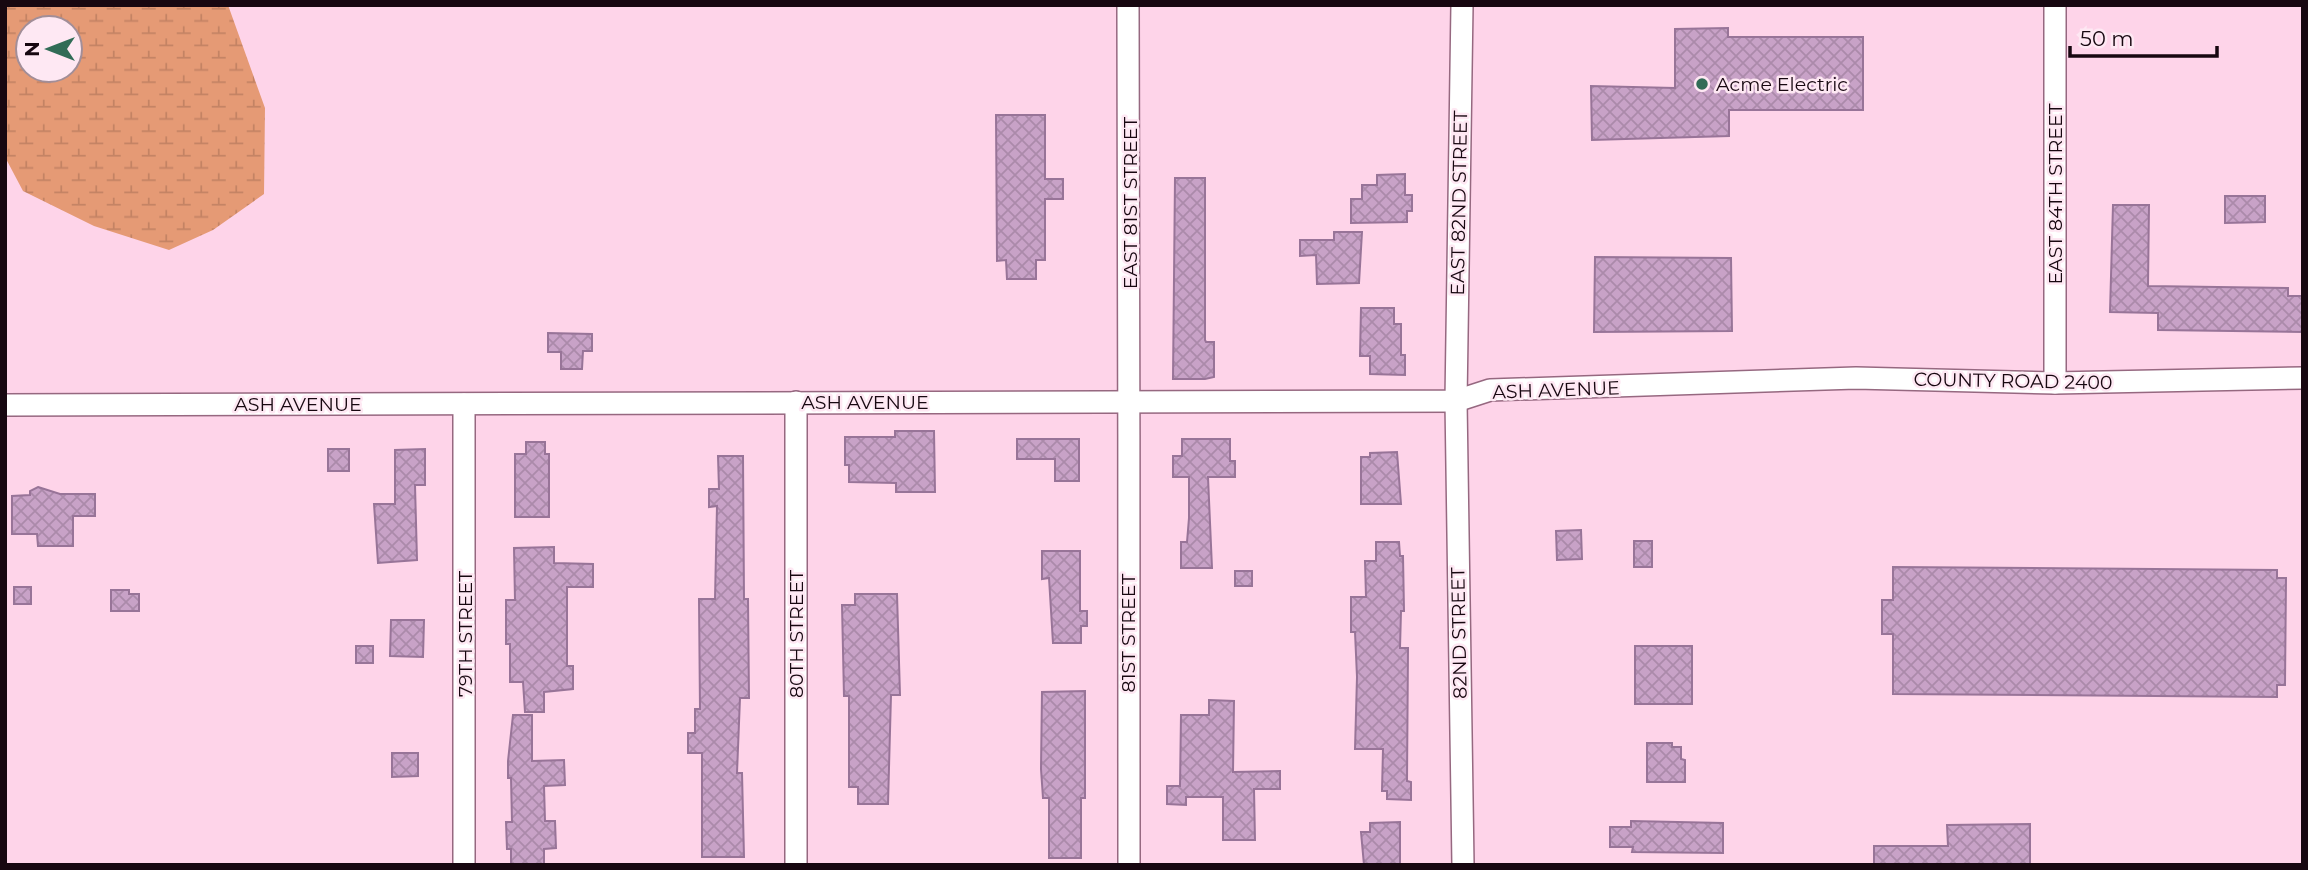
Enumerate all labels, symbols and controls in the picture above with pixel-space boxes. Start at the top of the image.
north arrow [14,14,84,84]
scale bar [2070,14,2217,58]
text: 50 m [2080,26,2134,51]
text: N [21,41,44,57]
place label: Acme Electric [1716,73,1848,96]
marker: Acme Electric [1694,76,1710,92]
street label: EAST 84TH STREET [2044,103,2067,285]
street label: EAST 82ND STREET [1446,110,1472,296]
street label: EAST 81ST STREET [1119,117,1142,289]
street label: COUNTY ROAD 2400 [1913,368,2113,394]
street label: ASH AVENUE [1492,376,1620,404]
street label: ASH AVENUE [801,391,929,414]
street label: ASH AVENUE [234,393,362,416]
street label: 82ND STREET [1446,567,1472,699]
street label: 80TH STREET [785,570,808,698]
street label: 79TH STREET [454,571,477,697]
street label: 81ST STREET [1117,573,1140,692]

